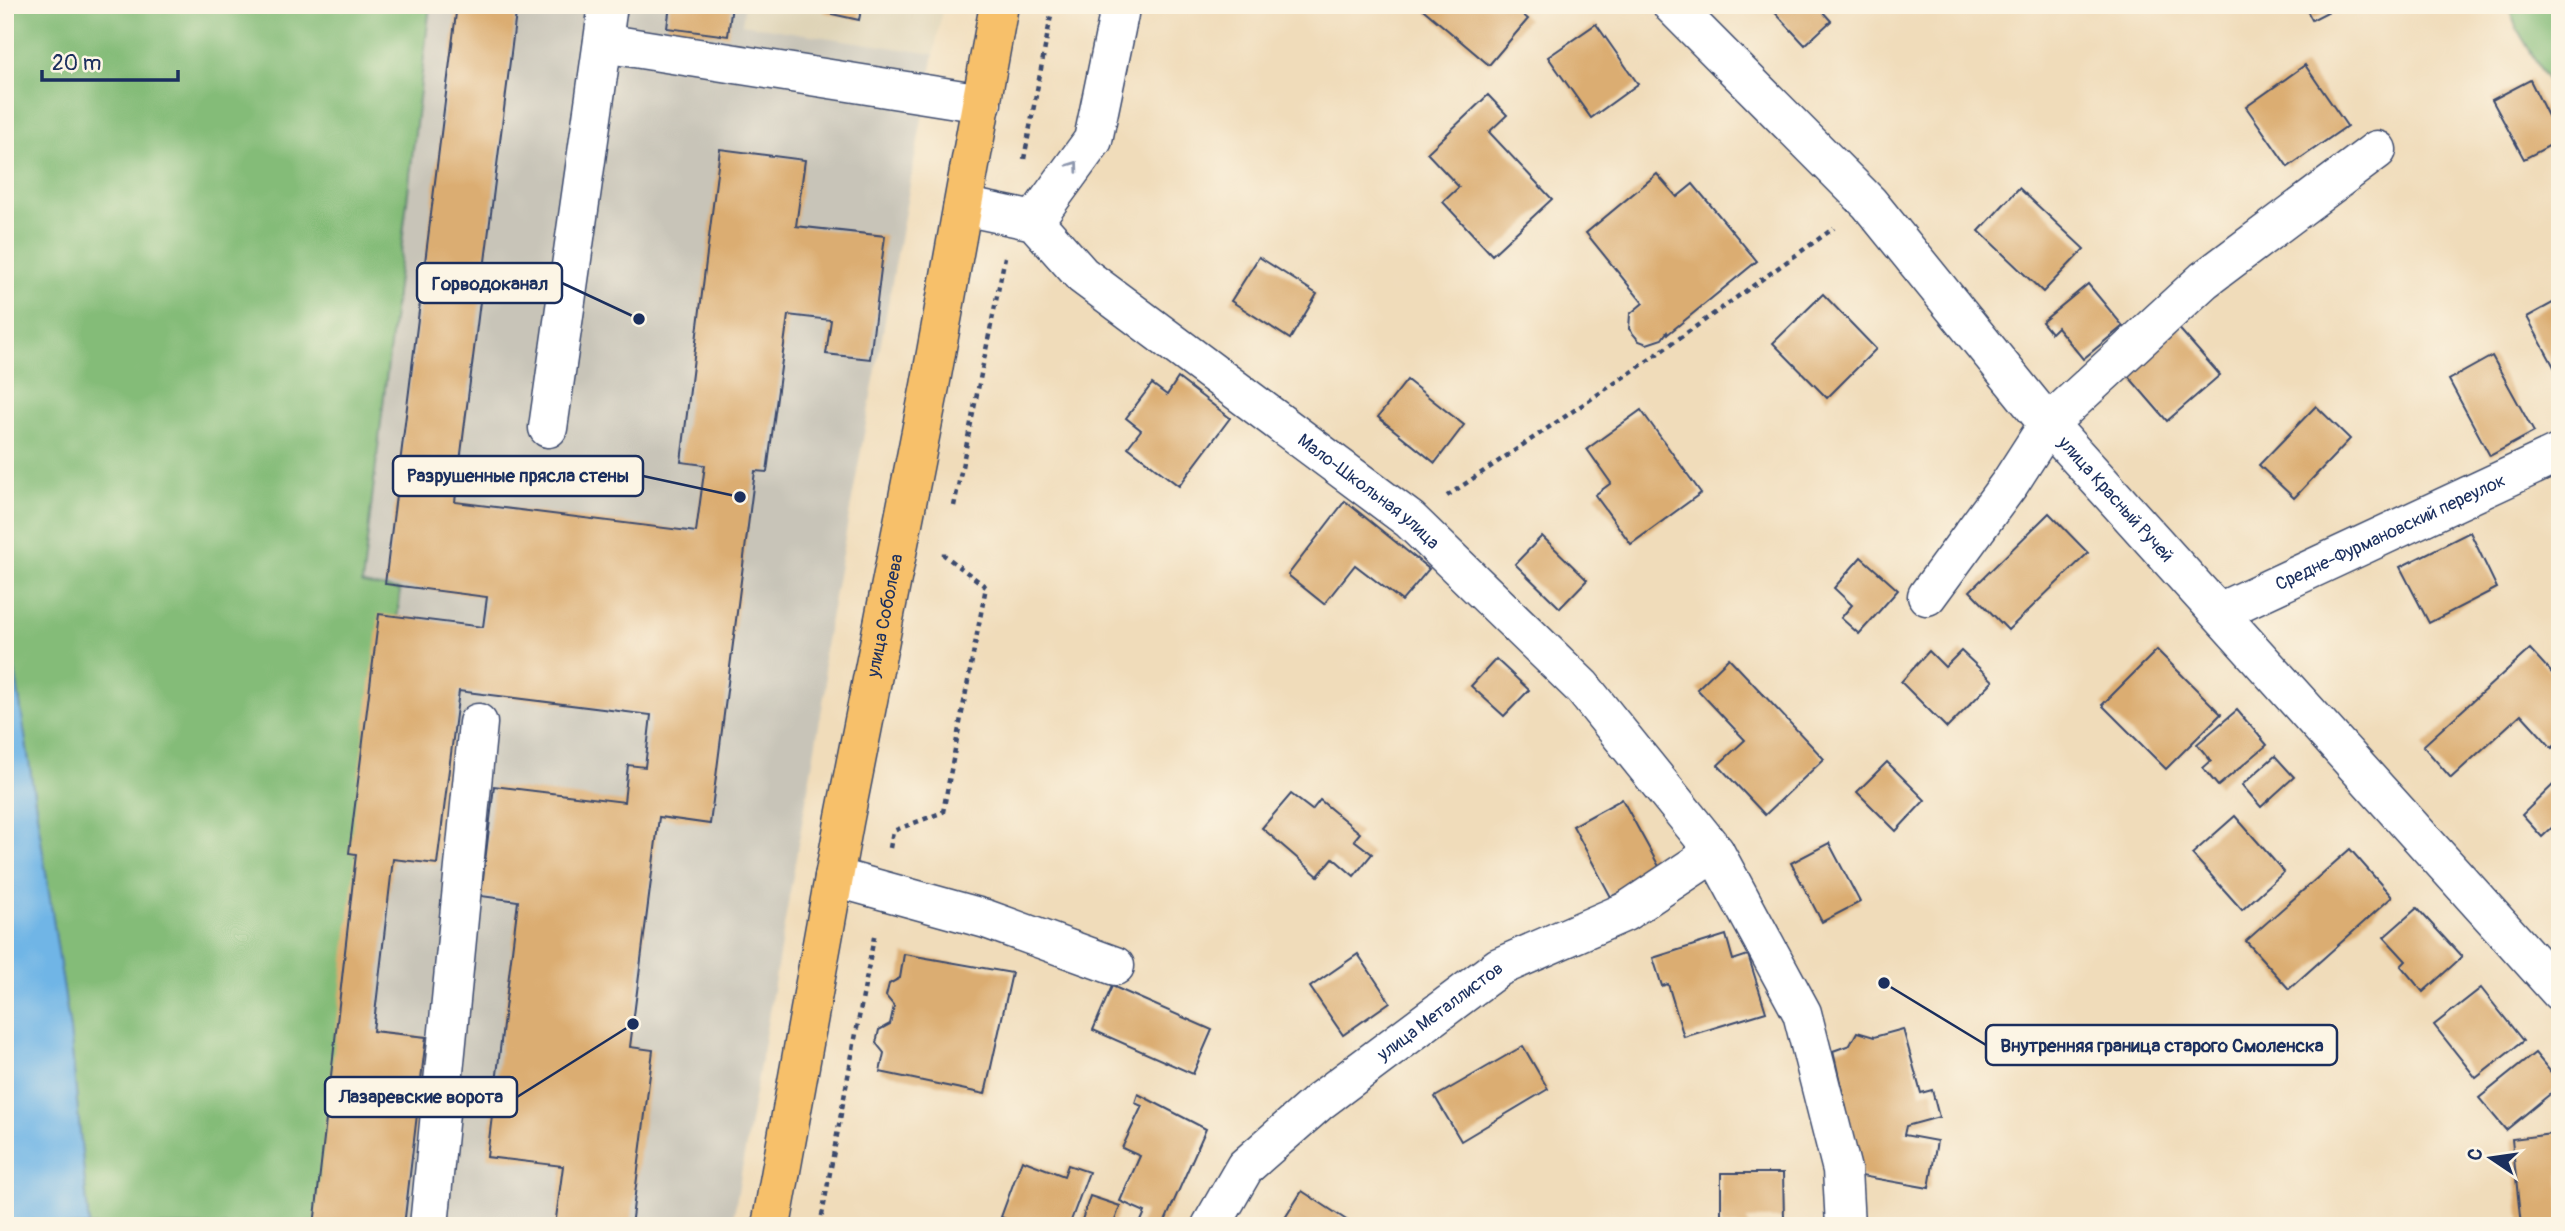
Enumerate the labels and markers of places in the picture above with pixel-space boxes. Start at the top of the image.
callout: Горводоканал [417,263,562,303]
callout: Разрушенные прясла стены [393,456,643,496]
callout: Внутренняя граница старого Смоленска [1986,1025,2337,1065]
callout: Лазаревские ворота [325,1077,517,1117]

